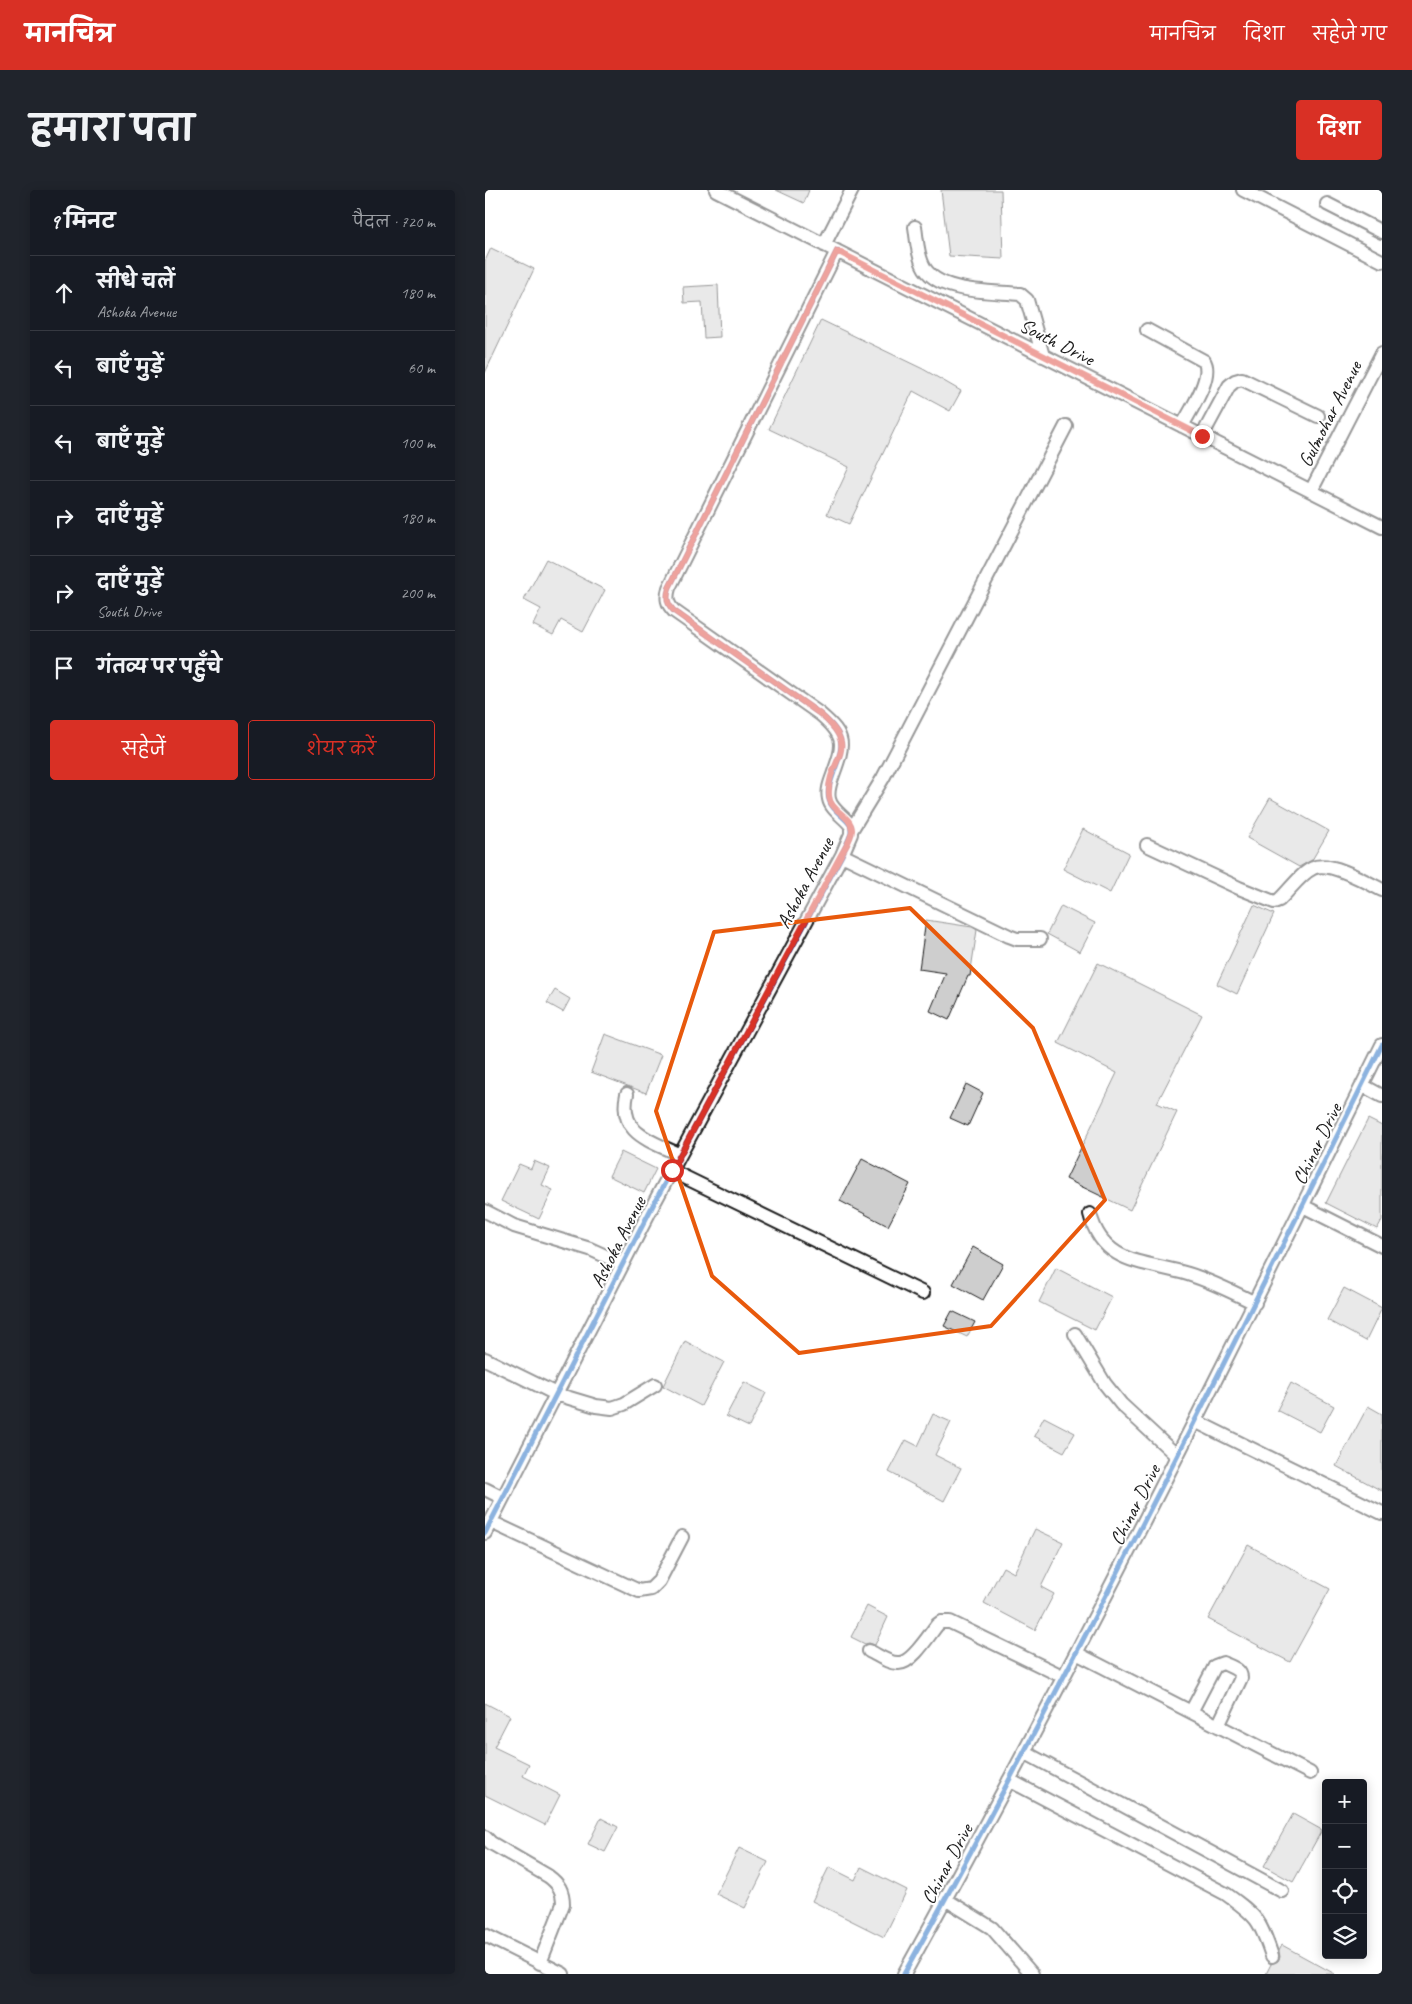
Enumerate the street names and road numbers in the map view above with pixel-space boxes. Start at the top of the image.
street label: South Drive [1016,313,1100,372]
street label: Gulmohar Avenue [1293,356,1368,471]
street label: Ashoka Avenue [771,832,840,933]
street label: Chinar Drive [1287,1098,1348,1189]
street label: Ashoka Avenue [584,1191,652,1292]
street label: Chinar Drive [1104,1459,1167,1550]
street label: Chinar Drive [915,1818,979,1908]

